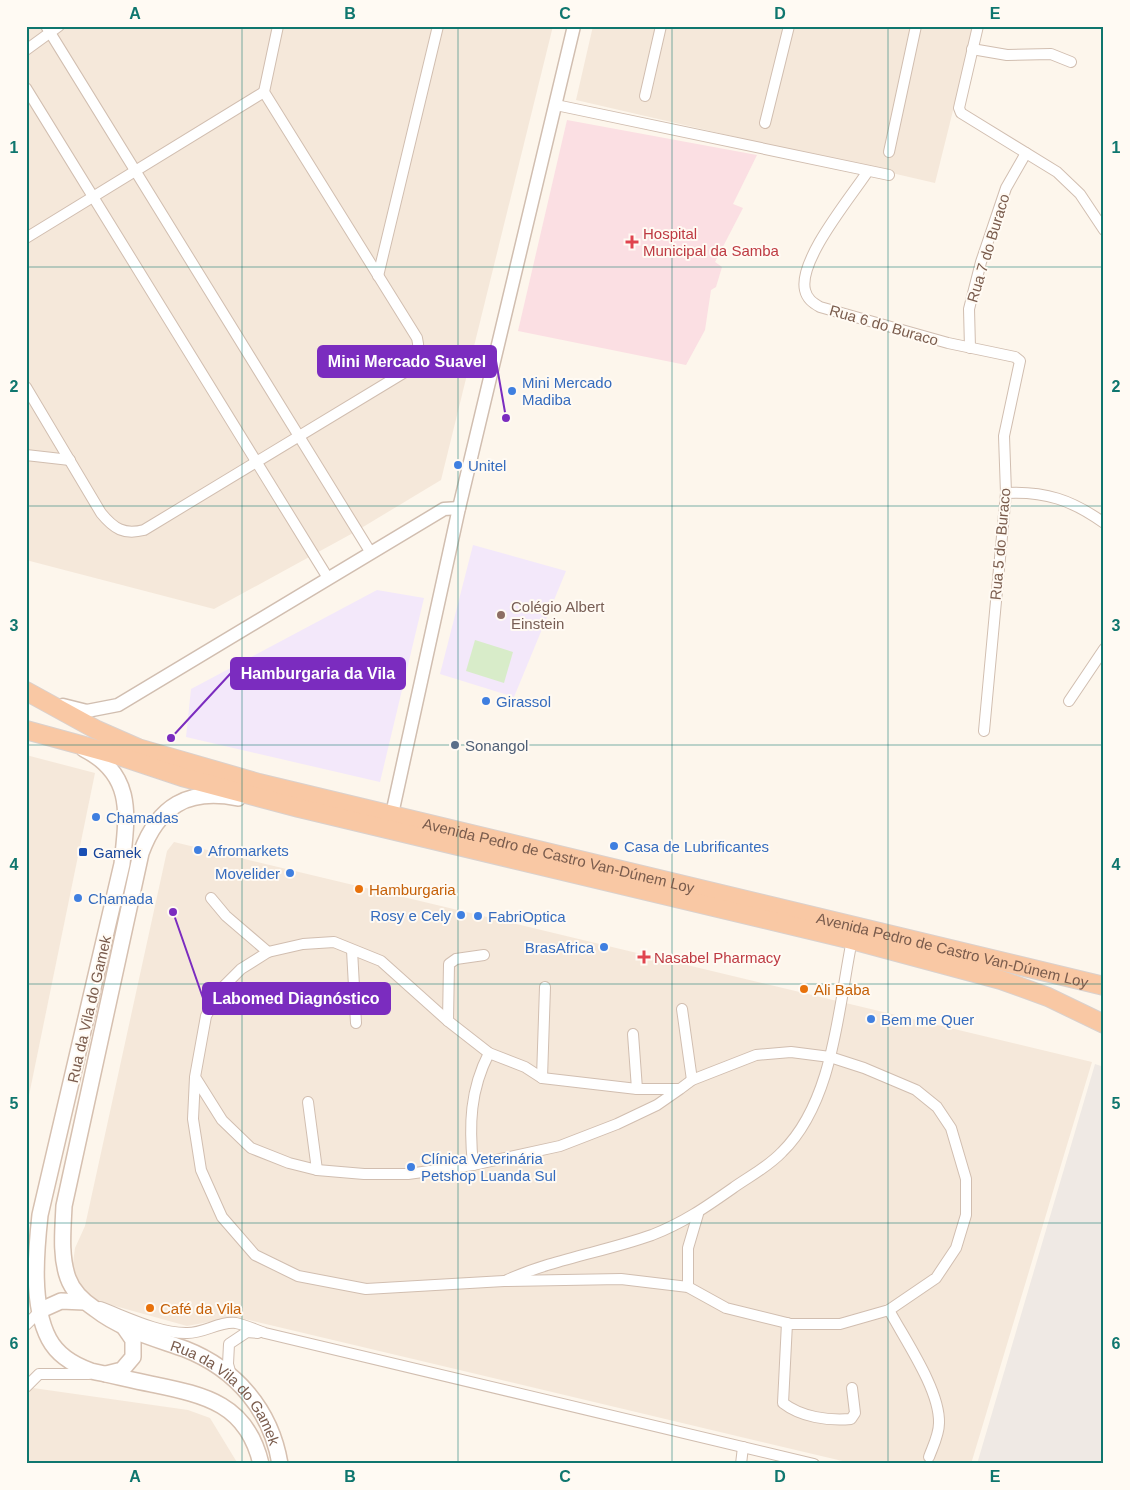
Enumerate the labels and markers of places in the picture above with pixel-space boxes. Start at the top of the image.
place label: Hospital Municipal da Samba [643,225,780,259]
marker: Hospital Municipal da Samba [625,235,639,249]
callout: Mini Mercado Suavel [318,346,496,377]
place label: Mini Mercado Madiba [522,374,612,408]
marker: Mini Mercado Madiba [506,385,518,397]
place label: Unitel [468,457,506,474]
marker: Unitel [452,459,464,471]
place label: Colégio Albert Einstein [511,598,605,632]
marker: Colégio Albert Einstein [495,609,507,621]
callout: Hamburgaria da Vila [231,658,405,689]
place label: Girassol [496,693,551,710]
marker: Girassol [480,695,492,707]
place label: Sonangol [465,737,528,754]
marker: Sonangol [449,739,461,751]
place label: Chamadas [106,809,179,826]
marker: Chamadas [90,811,102,823]
place label: Casa de Lubrificantes [624,838,769,855]
marker: Casa de Lubrificantes [608,840,620,852]
place label: Afromarkets [208,842,289,859]
place label: Gamek [93,844,142,861]
marker: Afromarkets [192,844,204,856]
marker: Gamek [77,846,89,858]
place label: Movelider [215,865,280,882]
marker: Movelider [284,867,296,879]
place label: Hamburgaria [369,881,456,898]
marker: Hamburgaria [353,883,365,895]
place label: Chamada [88,890,154,907]
marker: Chamada [72,892,84,904]
place label: Rosy e Cely [370,907,452,924]
place label: FabriOptica [488,908,566,925]
marker: Rosy e Cely [455,909,467,921]
marker: FabriOptica [472,910,484,922]
place label: BrasAfrica [525,939,595,956]
marker: BrasAfrica [598,941,610,953]
place label: Nasabel Pharmacy [654,949,781,966]
marker: Nasabel Pharmacy [638,951,650,963]
place label: Ali Baba [814,981,871,998]
callout: Labomed Diagnóstico [203,983,390,1014]
marker: Ali Baba [798,983,810,995]
place label: Bem me Quer [881,1011,974,1028]
marker: Bem me Quer [865,1013,877,1025]
place label: Clínica Veterinária Petshop Luanda Sul [421,1150,556,1184]
marker: Clínica Veterinária Petshop Luanda Sul [405,1161,417,1173]
place label: Café da Vila [160,1300,242,1317]
marker: Café da Vila [144,1302,156,1314]

